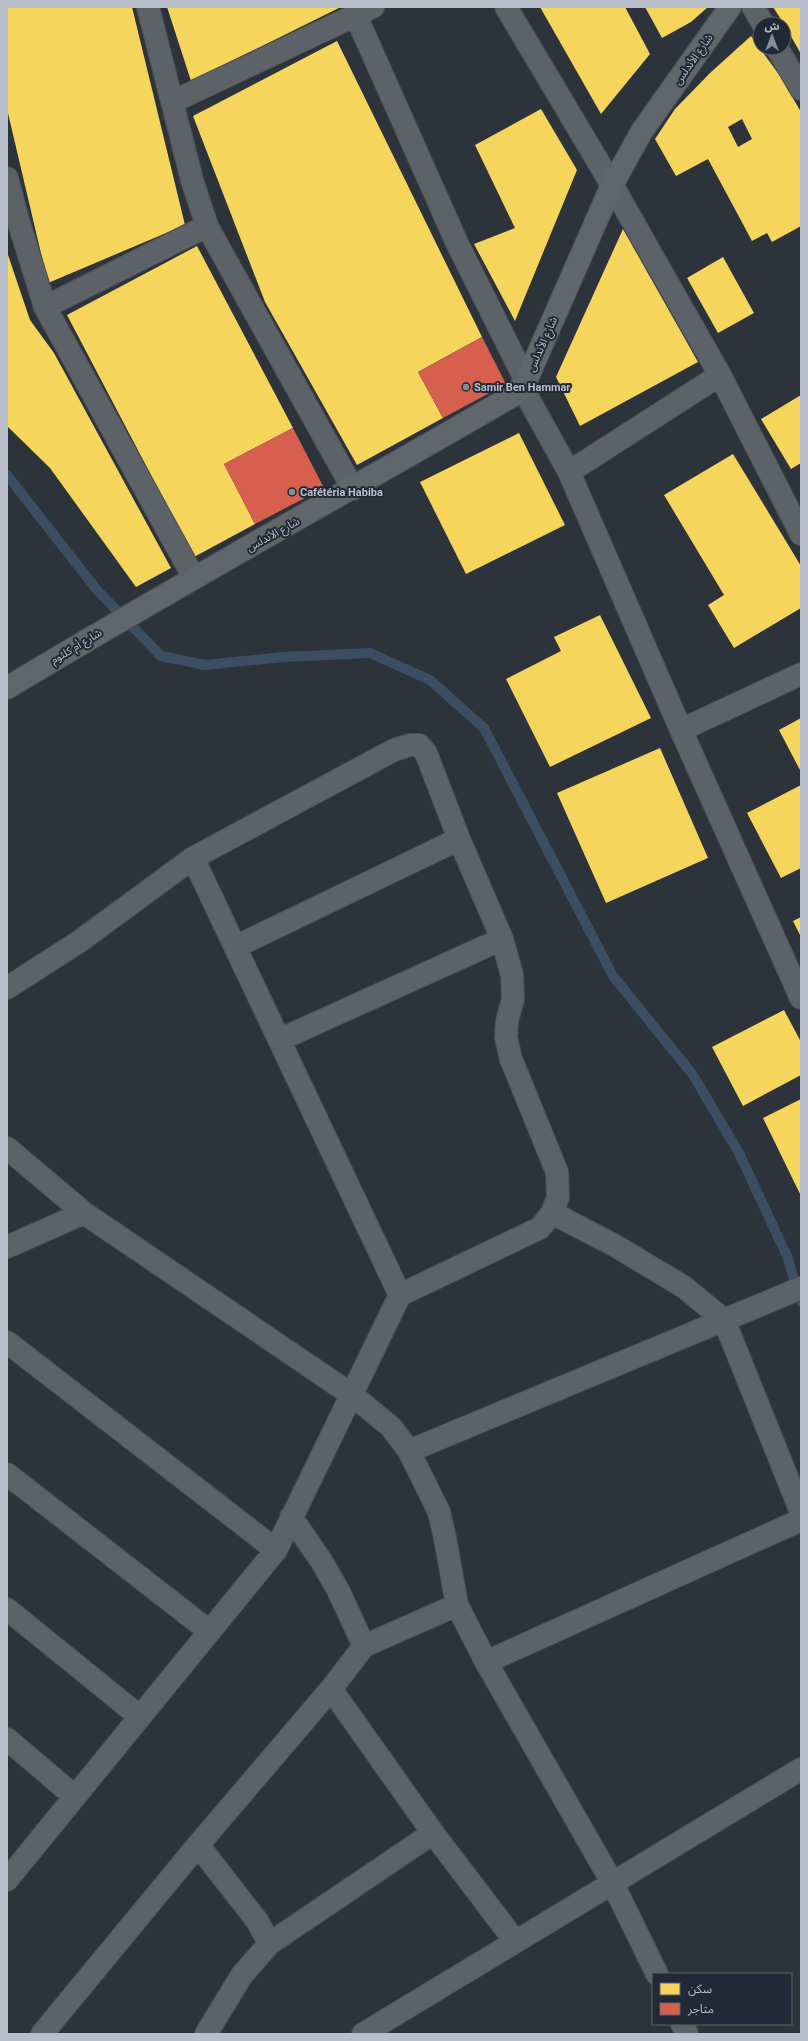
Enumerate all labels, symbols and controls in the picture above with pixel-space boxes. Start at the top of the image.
north arrow [752,16,792,56]
text: ش [764,20,780,33]
street label: شارع الأندلس [671,31,717,88]
street label: شارع الأندلس [525,314,561,374]
place label: Samir Ben Hammar [474,381,570,394]
marker: Samir Ben Hammar [461,382,471,392]
place label: Cafétéria Habiba [300,486,383,499]
marker: Cafétéria Habiba [287,487,297,497]
street label: شارع الأندلس [244,514,303,555]
street label: شارع أم كلثوم [48,626,105,668]
legend [652,1973,792,2025]
text: سكن [688,1982,712,1996]
text: متاجر [687,2002,714,2016]

